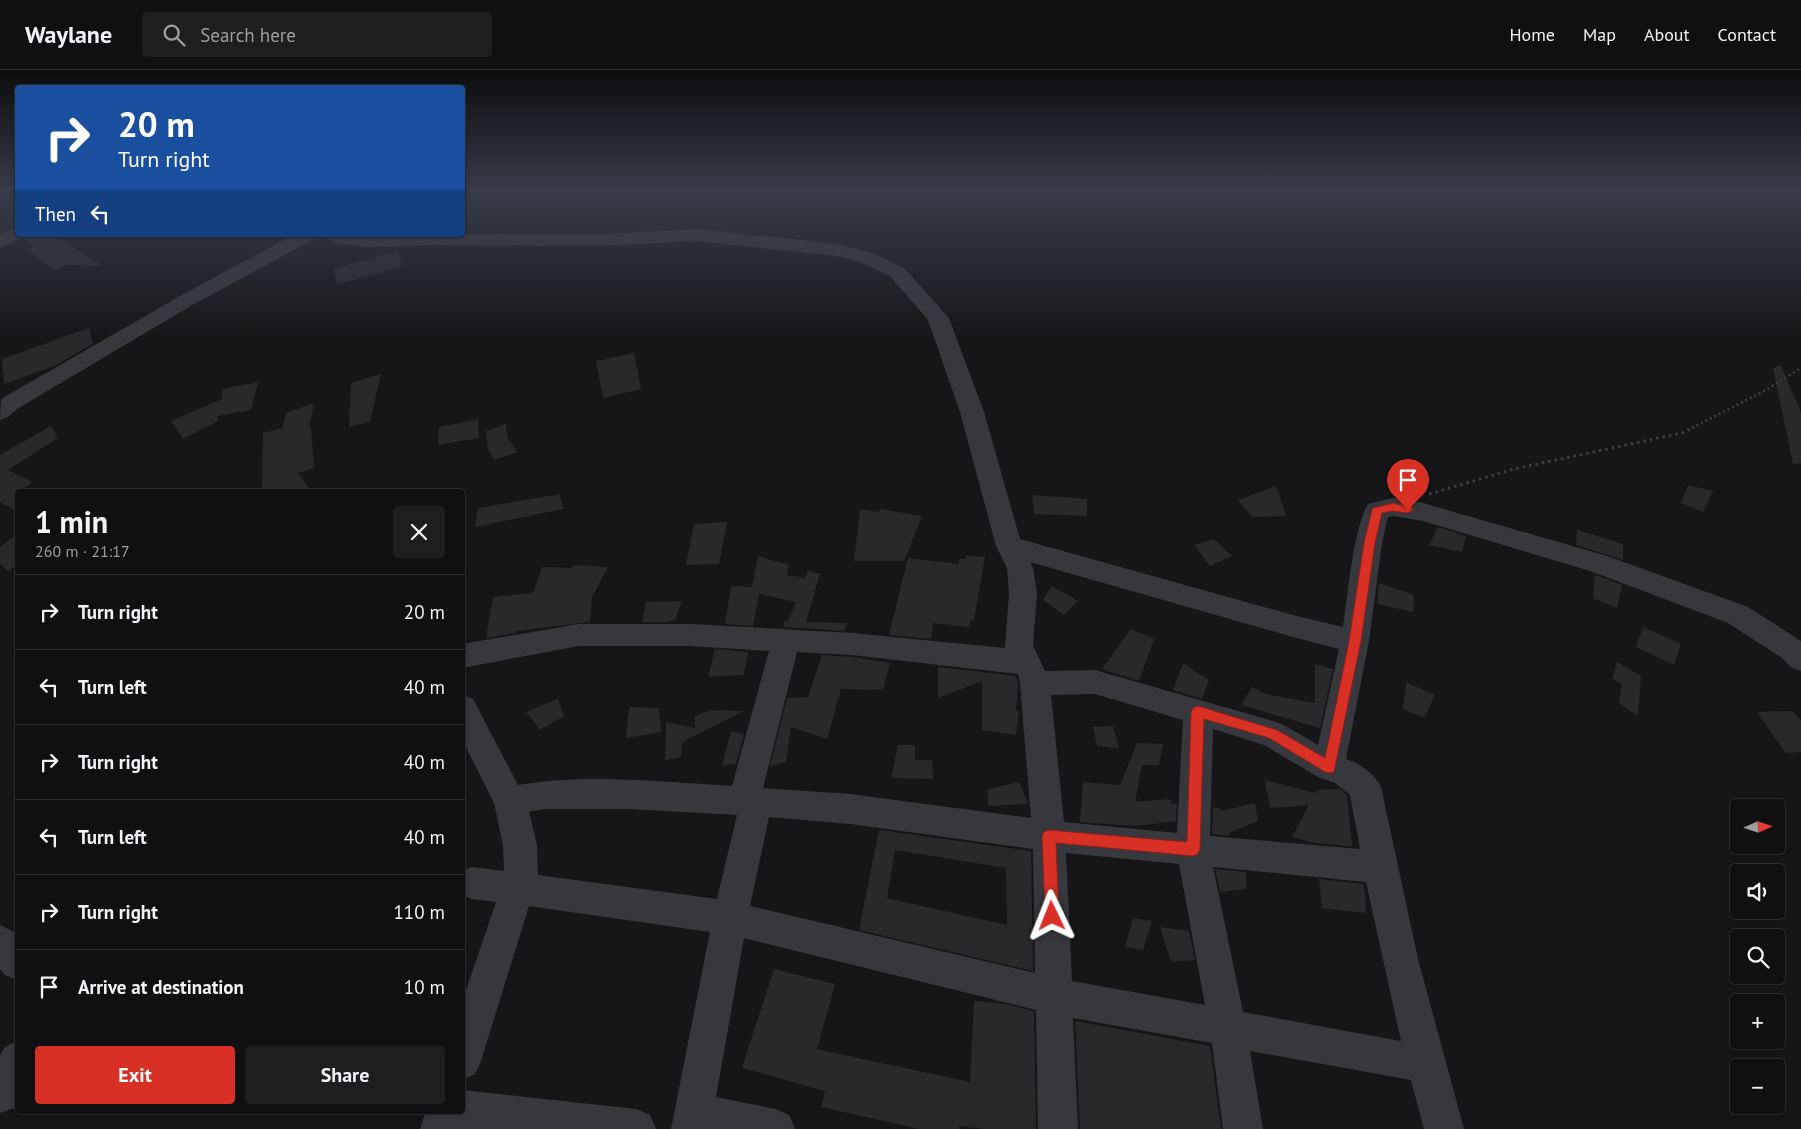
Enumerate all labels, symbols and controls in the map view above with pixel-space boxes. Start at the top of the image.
search box [142,12,492,57]
text: Waylane [25,19,112,50]
icon: search [160,21,188,49]
text: Search here [200,23,296,47]
text: Home [1509,23,1555,46]
text: Map [1583,23,1616,46]
text: About [1644,23,1690,46]
text: Contact [1718,23,1776,46]
text: 20 m [118,101,195,147]
icon: right [35,105,100,170]
text: Turn right [118,145,210,173]
icon: left [86,200,114,228]
text: Then [35,202,76,226]
pin [1387,459,1429,510]
icon: arrive [1394,466,1422,494]
text: 1 min [35,502,108,541]
button: close [393,506,445,558]
text: 260 m · 21:17 [35,541,130,561]
icon: right [35,598,63,626]
text: Turn right [78,600,158,624]
text: 20 m [404,600,445,624]
icon: left [35,673,63,701]
text: Turn left [78,675,147,699]
text: 40 m [404,675,445,699]
icon: right [35,748,63,776]
text: Turn right [78,750,158,774]
text: 40 m [404,750,445,774]
north arrow [1730,799,1785,854]
map controls [1730,799,1785,1114]
icon: left [35,823,63,851]
text: Turn left [78,825,147,849]
text: 40 m [404,825,445,849]
button: sound [1730,864,1785,919]
position arrow [1025,889,1077,941]
icon: right [35,898,63,926]
text: Turn right [78,900,158,924]
text: 110 m [393,900,445,924]
button: search [1730,929,1785,984]
icon: arrive [35,973,63,1001]
text: Arrive at destination [78,975,244,999]
text: 10 m [404,975,445,999]
button: + [1730,994,1785,1049]
button: Exit [35,1046,235,1104]
button: Share [245,1046,445,1104]
button: − [1730,1059,1785,1114]

